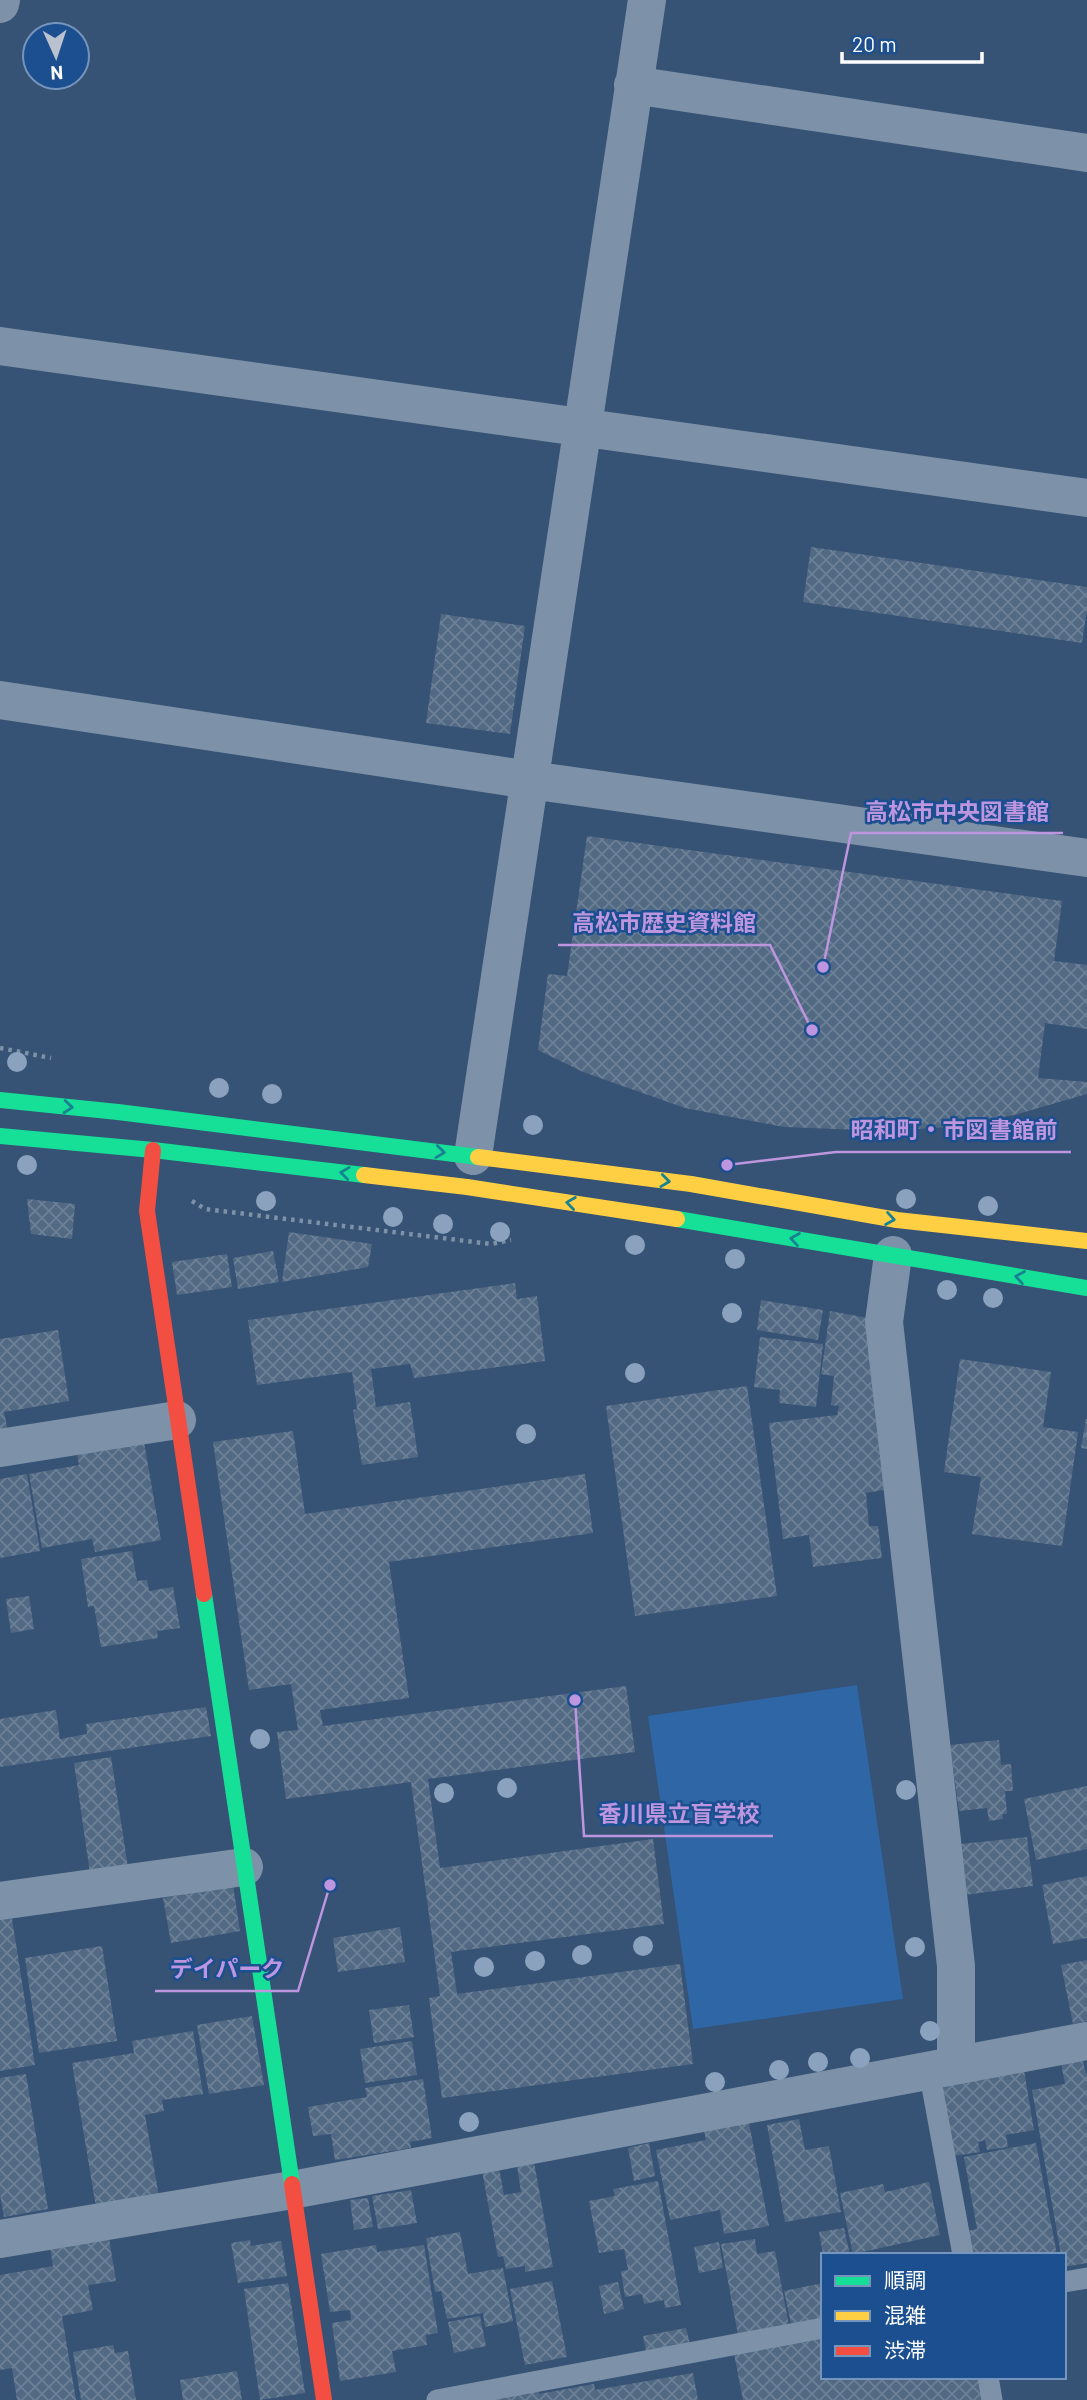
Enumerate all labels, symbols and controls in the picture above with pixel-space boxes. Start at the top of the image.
north arrow [21,21,91,91]
scale bar [842,21,982,65]
text: 20 m [852,31,897,56]
text: N [50,62,64,85]
callout: 高松市中央図書館 [851,789,1063,833]
text: 高松市中央図書館 [865,797,1049,825]
callout: 高松市歴史資料館 [558,901,770,945]
text: 高松市歴史資料館 [572,908,756,936]
one-way arrow [63,1099,74,1114]
callout: 昭和町・市図書館前 [836,1108,1071,1152]
text: 昭和町・市図書館前 [851,1115,1058,1143]
one-way arrow [434,1144,446,1159]
one-way arrow [339,1166,351,1181]
one-way arrow [659,1173,671,1188]
one-way arrow [565,1196,577,1211]
one-way arrow [884,1211,896,1226]
one-way arrow [790,1232,801,1247]
one-way arrow [1014,1271,1026,1286]
callout: 香川県立盲学校 [584,1792,773,1836]
text: 香川県立盲学校 [599,1799,760,1827]
callout: デイパーク [155,1947,298,1991]
text: デイパーク [170,1954,284,1982]
legend [821,2253,1066,2379]
text: 順調 [884,2267,926,2292]
text: 混雑 [884,2302,926,2327]
text: 渋滞 [884,2337,926,2362]

